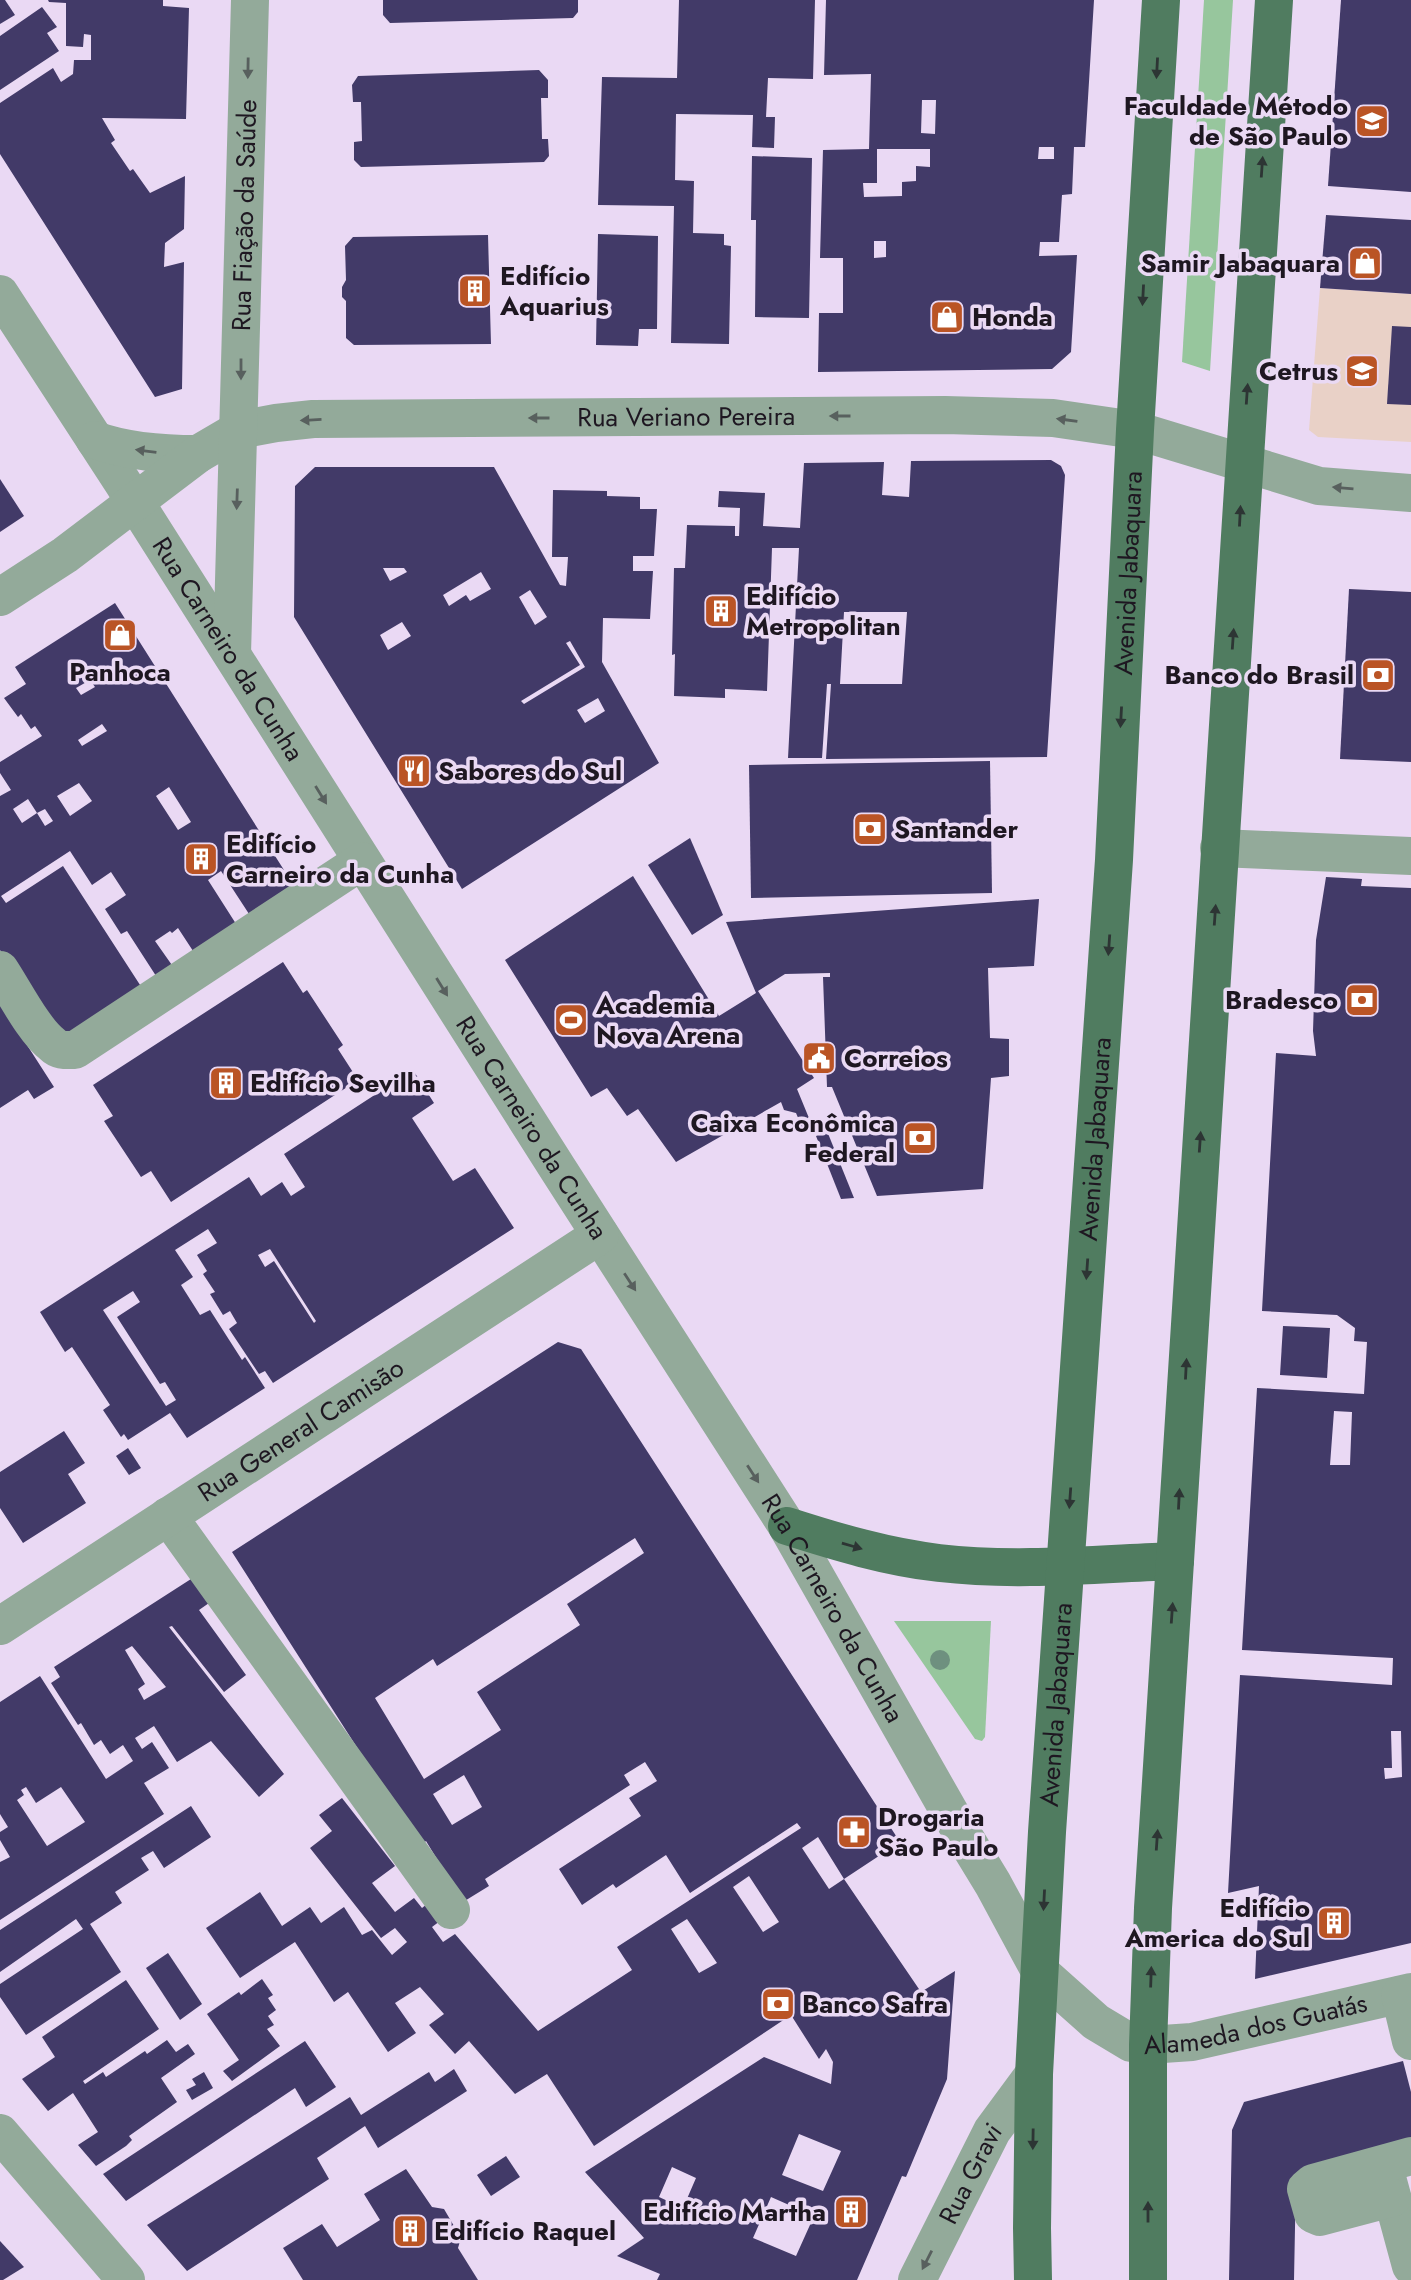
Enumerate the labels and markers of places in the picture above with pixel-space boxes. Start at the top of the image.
place label: Faculdade Método de São Paulo [1124,87,1348,155]
school or university icon: Faculdade Método de São Paulo [1353,102,1391,140]
place label: Samir Jabaquara [1140,244,1340,282]
shop icon: Samir Jabaquara [1346,244,1384,282]
place label: Edifício Aquarius [499,257,609,325]
building icon: Edifício Aquarius [456,272,494,310]
shop icon: Honda [928,298,966,336]
place label: Honda [972,298,1053,336]
place label: Cetrus [1259,352,1338,390]
school or university icon: Cetrus [1343,352,1381,390]
place label: Edifício Metropolitan [746,577,901,645]
building icon: Edifício Metropolitan [702,592,740,630]
shop icon: Panhoca [101,616,139,654]
place label: Panhoca [69,653,171,691]
place label: Banco do Brasil [1165,656,1354,694]
bank icon: Banco do Brasil [1359,656,1397,694]
restaurant icon: Sabores do Sul [395,752,433,790]
place label: Sabores do Sul [438,752,622,790]
bank icon: Santander [851,810,889,848]
place label: Santander [894,810,1018,848]
place label: Edifício Carneiro da Cunha [226,825,454,893]
building icon: Edifício Carneiro da Cunha [182,840,220,878]
place label: Bradesco [1225,981,1338,1019]
bank icon: Bradesco [1343,981,1381,1019]
place label: Academia Nova Arena [595,986,740,1054]
sports icon: Academia Nova Arena [552,1001,590,1039]
public building icon: Correios [800,1039,838,1077]
place label: Correios [844,1039,948,1077]
building icon: Edifício Sevilha [207,1064,245,1102]
place label: Edifício Sevilha [250,1064,436,1102]
place label: Caixa Econômica Federal [690,1104,895,1172]
bank icon: Caixa Econômica Federal [901,1119,939,1157]
place label: Drogaria São Paulo [878,1798,998,1866]
pharmacy icon: Drogaria São Paulo [835,1813,873,1851]
place label: Edifício America do Sul [1124,1889,1310,1957]
building icon: Edifício America do Sul [1315,1904,1353,1942]
bank icon: Banco Safra [759,1985,797,2023]
place label: Banco Safra [802,1985,948,2023]
place label: Edifício Martha [643,2193,826,2231]
building icon: Edifício Martha [832,2193,870,2231]
building icon: Edifício Raquel [391,2212,429,2250]
place label: Edifício Raquel [434,2212,616,2250]

